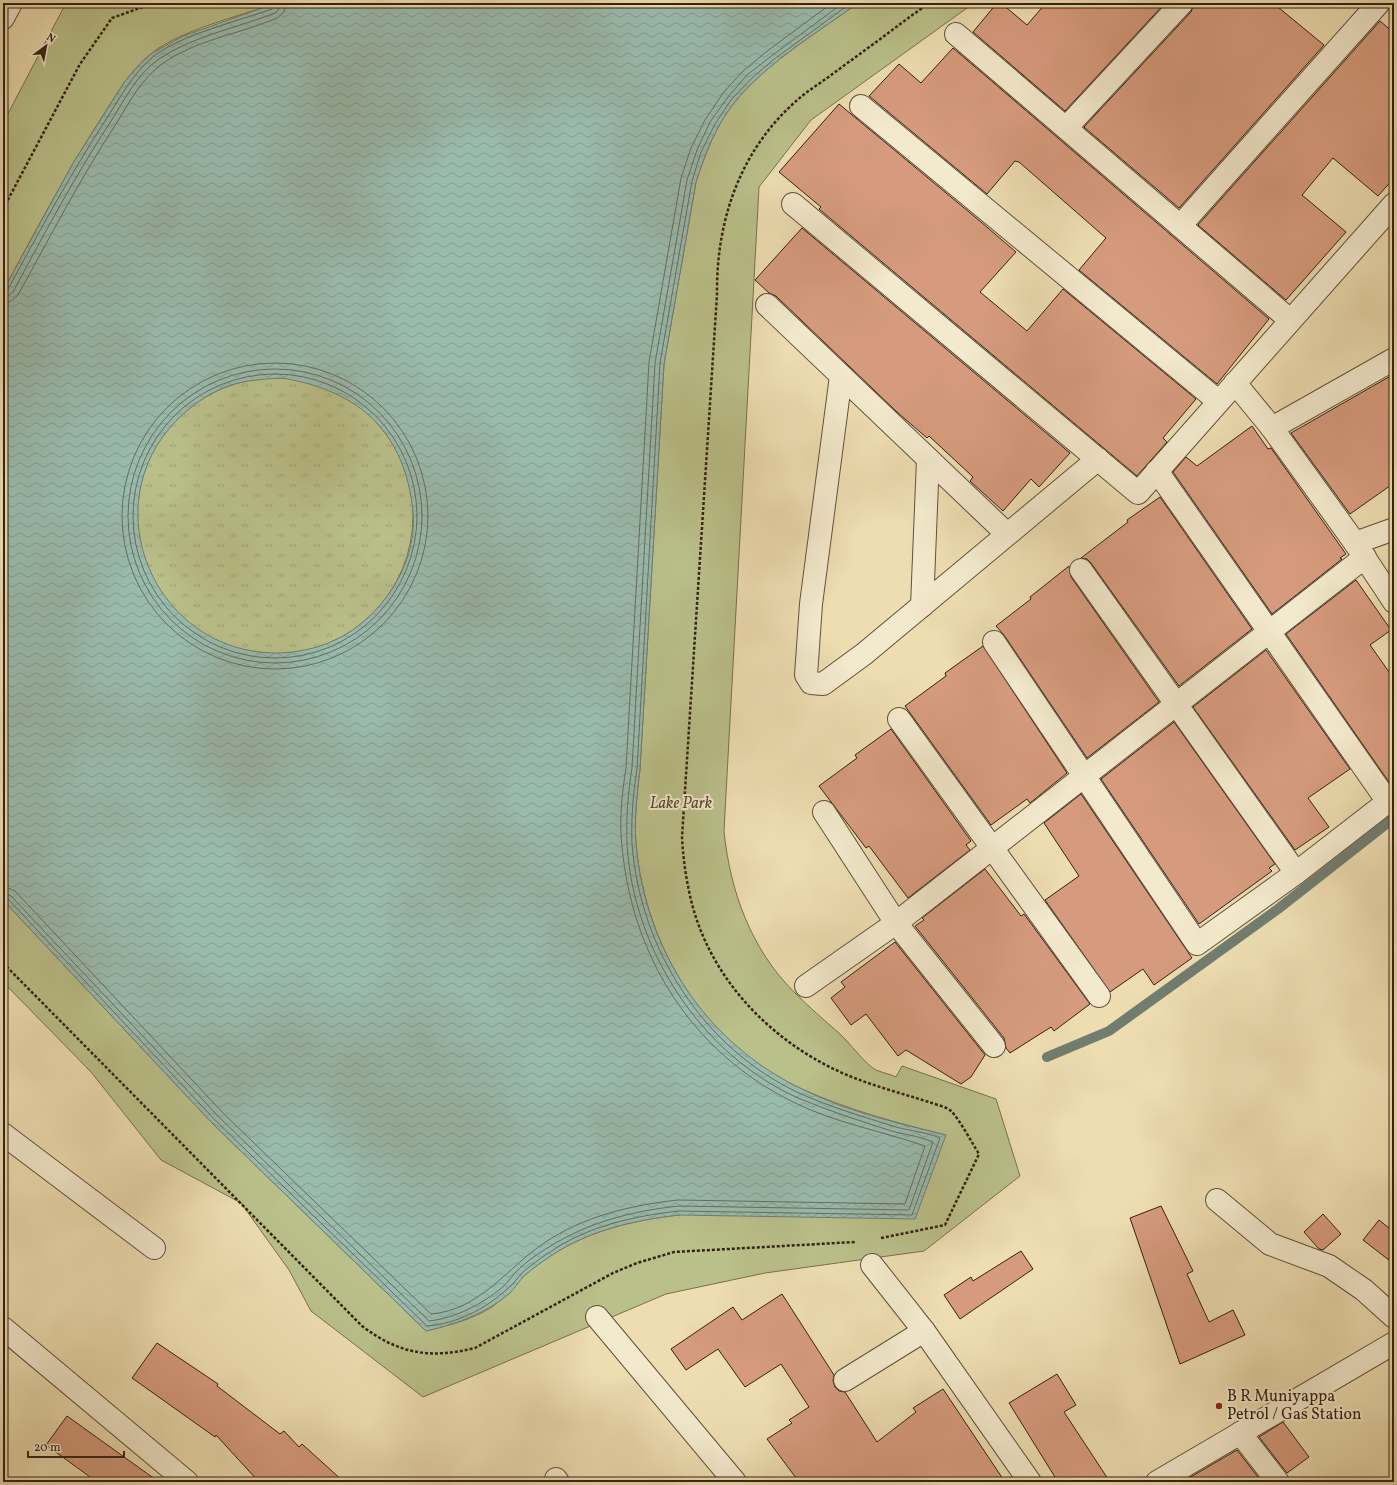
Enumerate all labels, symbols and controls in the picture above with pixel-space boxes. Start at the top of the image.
north arrow [26,26,66,66]
text: N [43,30,58,47]
park label: Lake Park [650,793,713,815]
place label: B R Muniyappa Petrol / Gas Station [1227,1386,1362,1426]
marker: B R Muniyappa Petrol / Gas Station [1214,1401,1224,1411]
scale bar [28,1433,124,1459]
text: 20 m [34,1440,61,1456]

